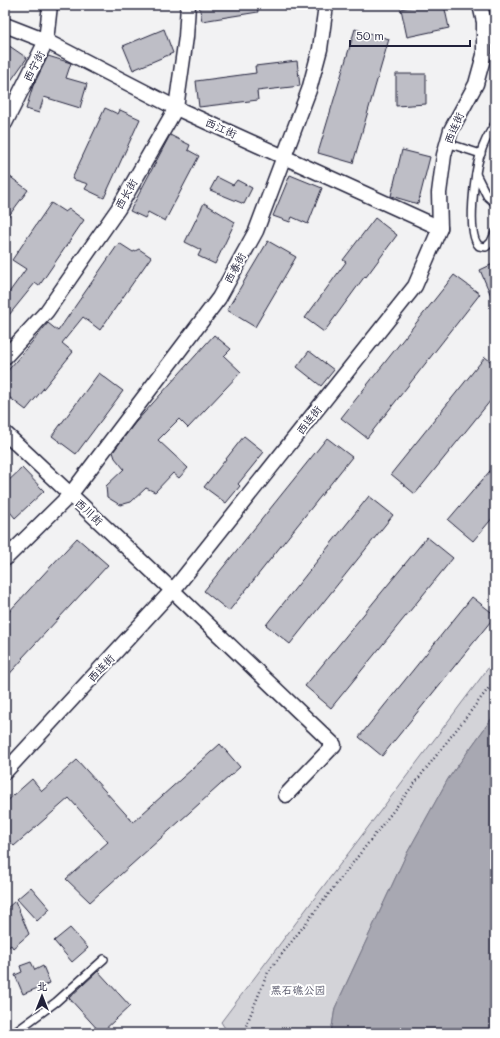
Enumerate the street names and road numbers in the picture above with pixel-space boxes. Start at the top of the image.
street label: 西宁街 [19,47,48,84]
street label: 西连街 [440,109,467,146]
street label: 西江街 [203,114,240,142]
street label: 西长街 [111,175,141,212]
street label: 西春街 [220,249,249,286]
street label: 西连街 [293,401,325,437]
street label: 西川街 [72,495,107,529]
street label: 西连街 [84,650,118,685]

